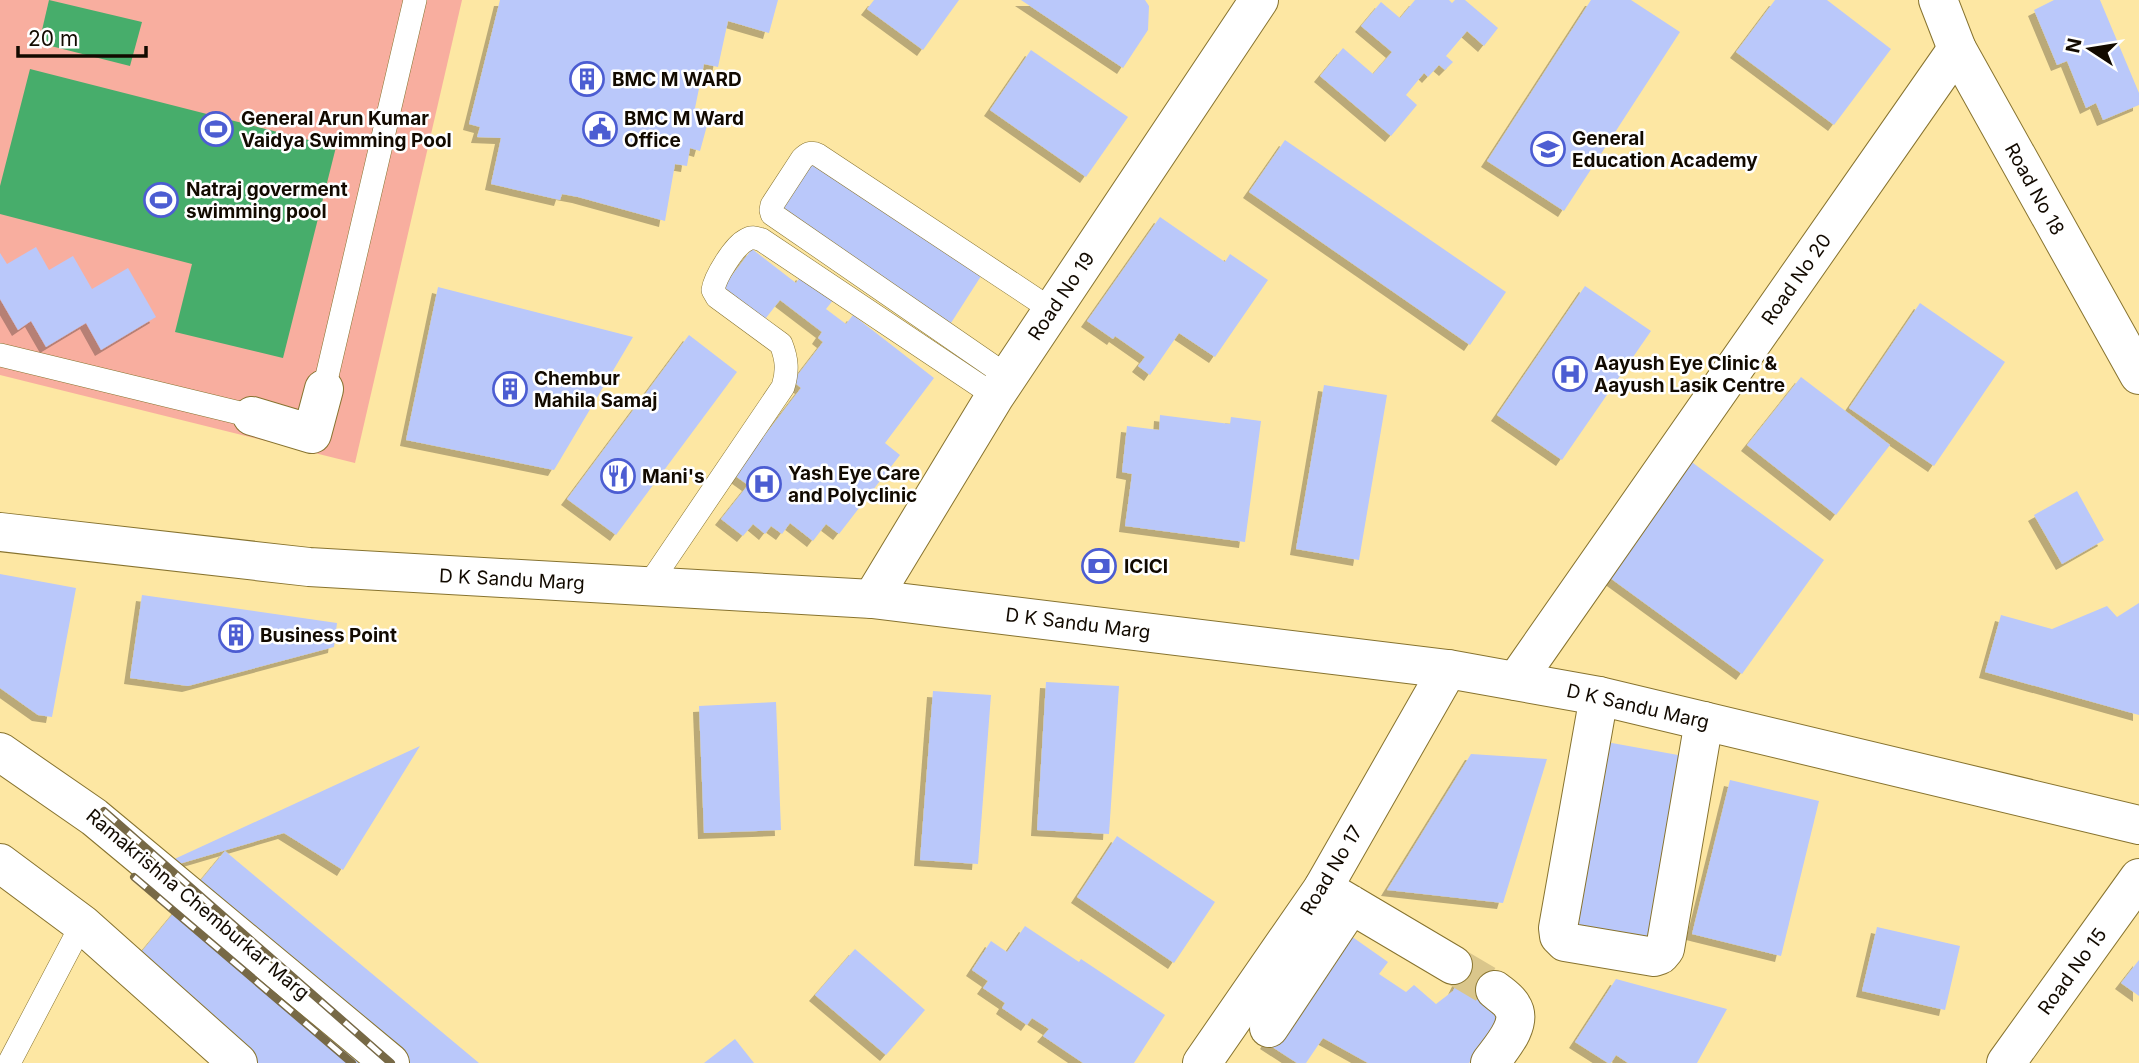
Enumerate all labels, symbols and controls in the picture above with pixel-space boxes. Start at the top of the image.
scale bar [18,14,145,58]
north arrow [2055,14,2125,84]
text: 20 m [28,26,78,51]
text: N [2061,36,2087,55]
building icon: BMC M WARD [568,60,606,98]
place label: BMC M WARD [612,68,742,91]
place label: General Arun Kumar Vaidya Swimming Pool [241,107,452,152]
place label: BMC M Ward Office [624,107,744,152]
sports icon: General Arun Kumar Vaidya Swimming Pool [197,110,235,148]
public building icon: BMC M Ward Office [581,110,619,148]
place label: General Education Academy [1572,127,1758,172]
school or university icon: General Education Academy [1529,130,1567,168]
street label: Road No 18 [2000,139,2069,239]
place label: Natraj goverment swimming pool [186,178,348,223]
sports icon: Natraj goverment swimming pool [142,181,180,219]
street label: Road No 20 [1757,229,1836,329]
street label: Road No 19 [1023,248,1099,345]
place label: Aayush Eye Clinic & Aayush Lasik Centre [1594,352,1785,397]
hospital icon: Aayush Eye Clinic & Aayush Lasik Centre [1551,355,1589,393]
place label: Chembur Mahila Samaj [534,367,657,412]
building icon: Chembur Mahila Samaj [491,370,529,408]
restaurant icon: Mani's [599,457,637,495]
place label: Yash Eye Care and Polyclinic [788,462,920,507]
place label: Mani's [642,465,705,488]
hospital icon: Yash Eye Care and Polyclinic [745,465,783,503]
bank icon: ICICI [1080,547,1118,585]
place label: ICICI [1124,555,1168,578]
street label: D K Sandu Marg [439,564,585,595]
street label: D K Sandu Marg [1004,603,1152,644]
building icon: Business Point [217,616,255,654]
place label: Business Point [260,624,397,647]
street label: D K Sandu Marg [1564,679,1712,734]
street label: Ramakrishna Chemburkar Marg [81,804,314,1005]
street label: Road No 17 [1296,821,1367,919]
street label: Road No 15 [2033,923,2112,1019]

